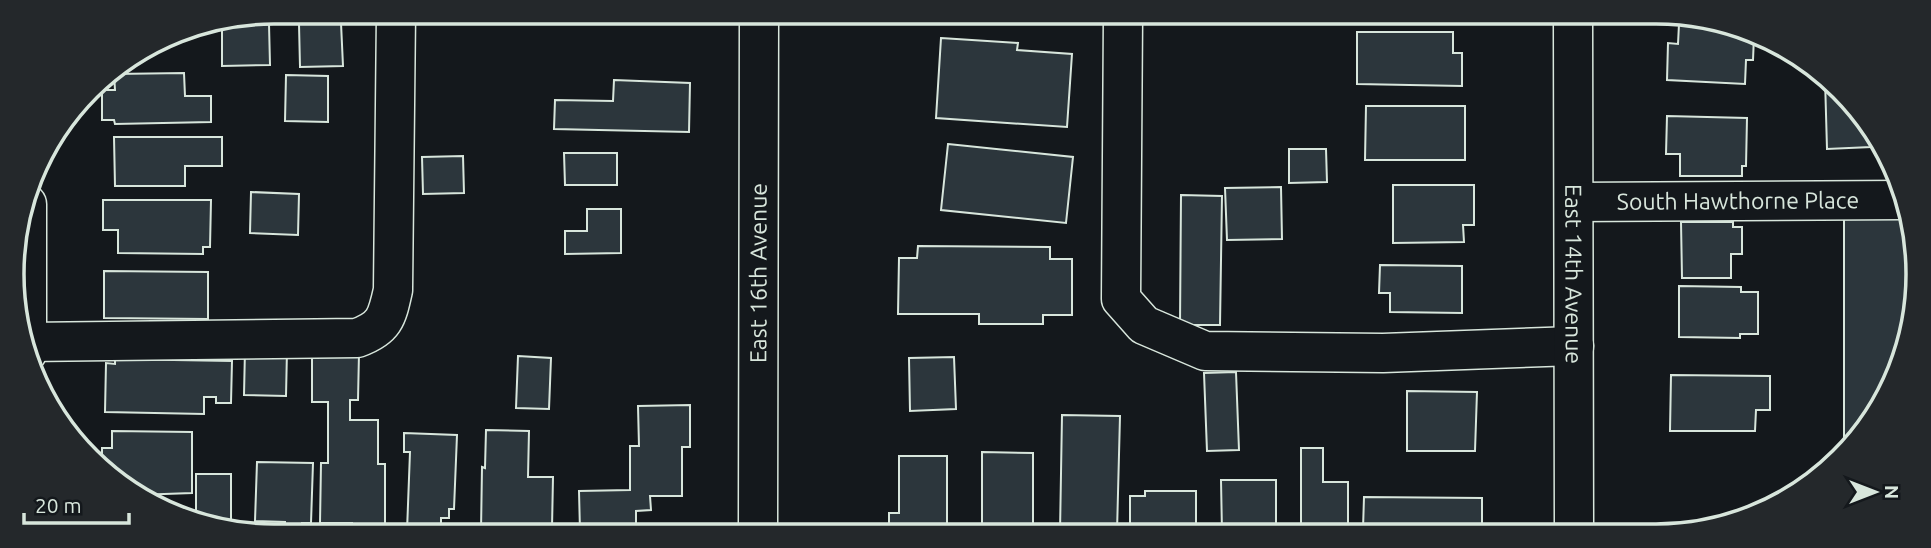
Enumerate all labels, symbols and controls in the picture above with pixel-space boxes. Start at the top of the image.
street label: East 16th Avenue [745,183,771,363]
street label: East 14th Avenue [1561,184,1587,364]
street label: South Hawthorne Place [1617,187,1859,214]
north arrow [1840,457,1910,527]
scale bar [24,482,130,526]
text: N [1881,485,1903,499]
text: 20 m [35,493,82,517]

